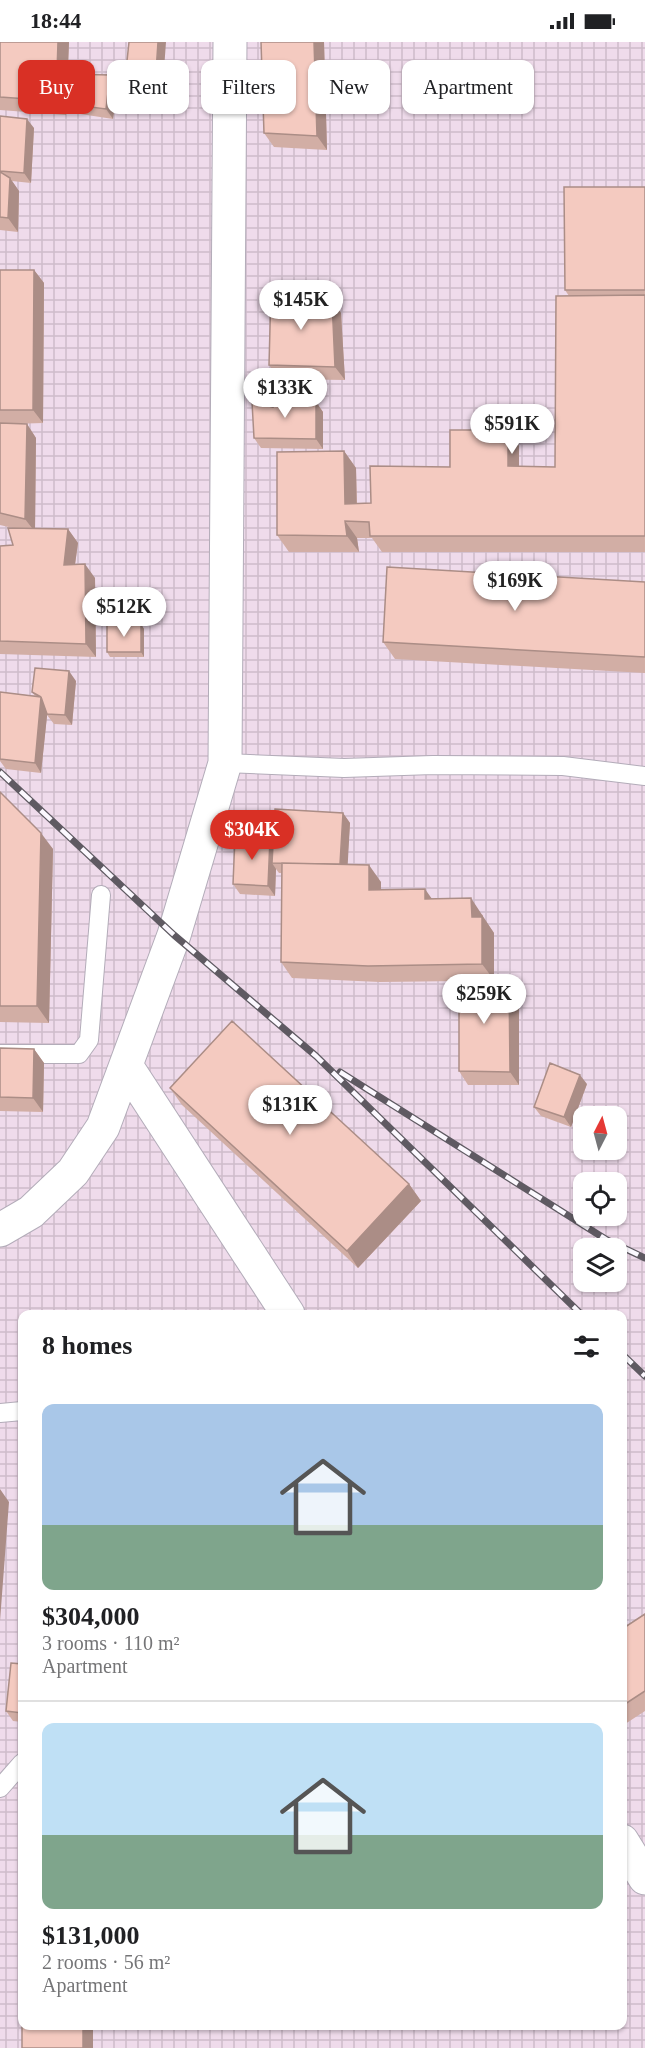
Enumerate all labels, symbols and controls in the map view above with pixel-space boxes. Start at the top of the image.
text: 18:44 [30,8,81,33]
chip: Buy [18,60,95,114]
chip: Rent [107,60,189,114]
chip: Filters [201,60,296,114]
chip: New [308,60,390,114]
chip: Apartment [402,60,534,114]
pin: $145K [259,280,343,331]
text: $145K [273,288,329,310]
pin: $133K [243,368,327,419]
text: $133K [257,376,313,398]
pin: $591K [470,404,554,455]
text: $591K [484,412,540,434]
pin: $169K [473,561,557,612]
text: $169K [487,569,543,591]
pin: $512K [82,587,166,638]
text: $512K [96,595,152,617]
pin: $304K [210,810,294,861]
text: $304K [224,818,280,840]
pin: $259K [442,974,526,1025]
text: $259K [456,982,512,1004]
pin: $131K [248,1085,332,1136]
text: $131K [262,1093,318,1115]
north arrow [573,1106,627,1160]
map controls [573,1106,627,1292]
button: locate [573,1172,627,1226]
button: layers [573,1238,627,1292]
icon: filters [570,1330,603,1363]
text: 8 homes [42,1331,132,1360]
icon: home [269,1443,377,1551]
text: $304,000 [42,1602,140,1631]
text: 3 rooms · 110 m² [42,1632,179,1654]
text: Apartment [42,1655,128,1677]
icon: home [269,1762,377,1870]
text: $131,000 [42,1921,140,1950]
text: 2 rooms · 56 m² [42,1951,170,1973]
text: Apartment [42,1974,128,1996]

